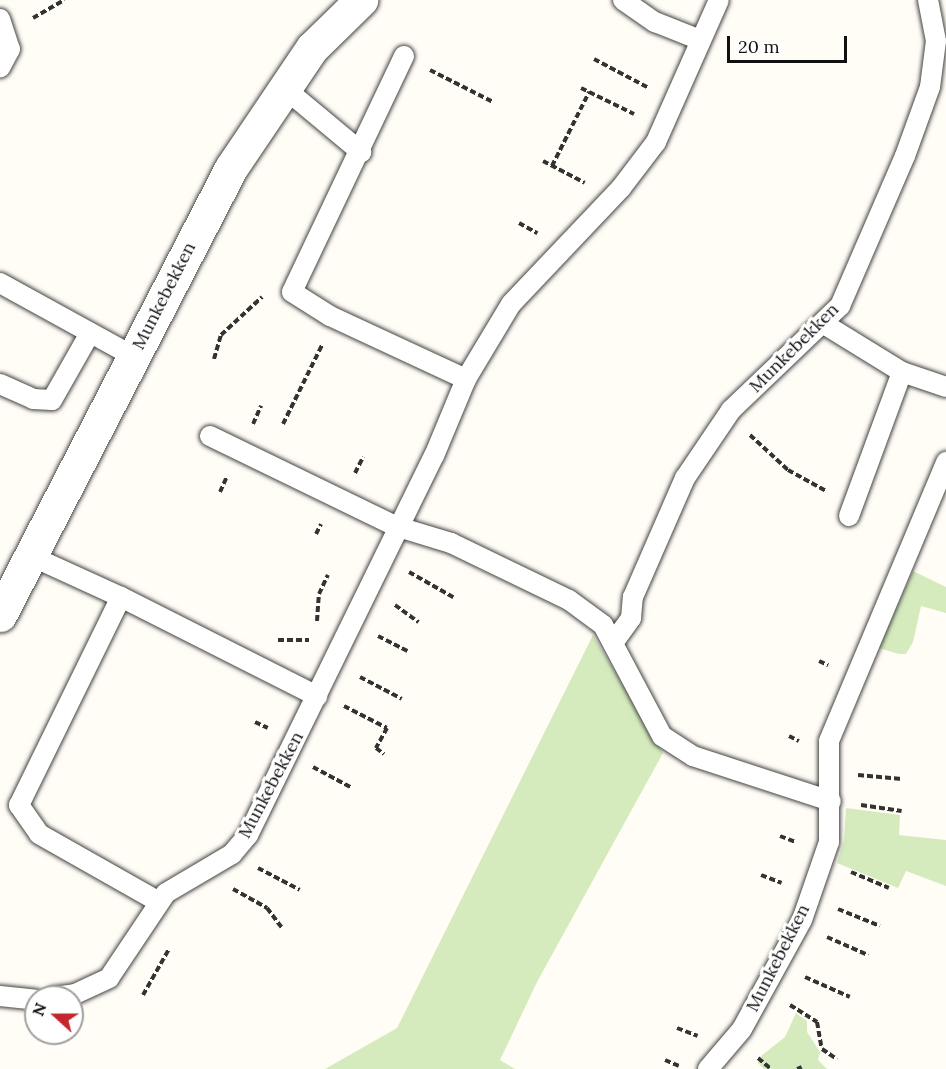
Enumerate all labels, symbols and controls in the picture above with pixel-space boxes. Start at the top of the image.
scale bar [730,24,850,62]
text: 20 m [738,35,780,58]
street label: Munkebekken [128,239,200,353]
street label: Munkebekken [745,299,843,397]
street label: Munkebekken [234,728,308,842]
street label: Munkebekken [742,901,814,1015]
north arrow [24,985,84,1045]
text: N [28,1000,51,1019]

